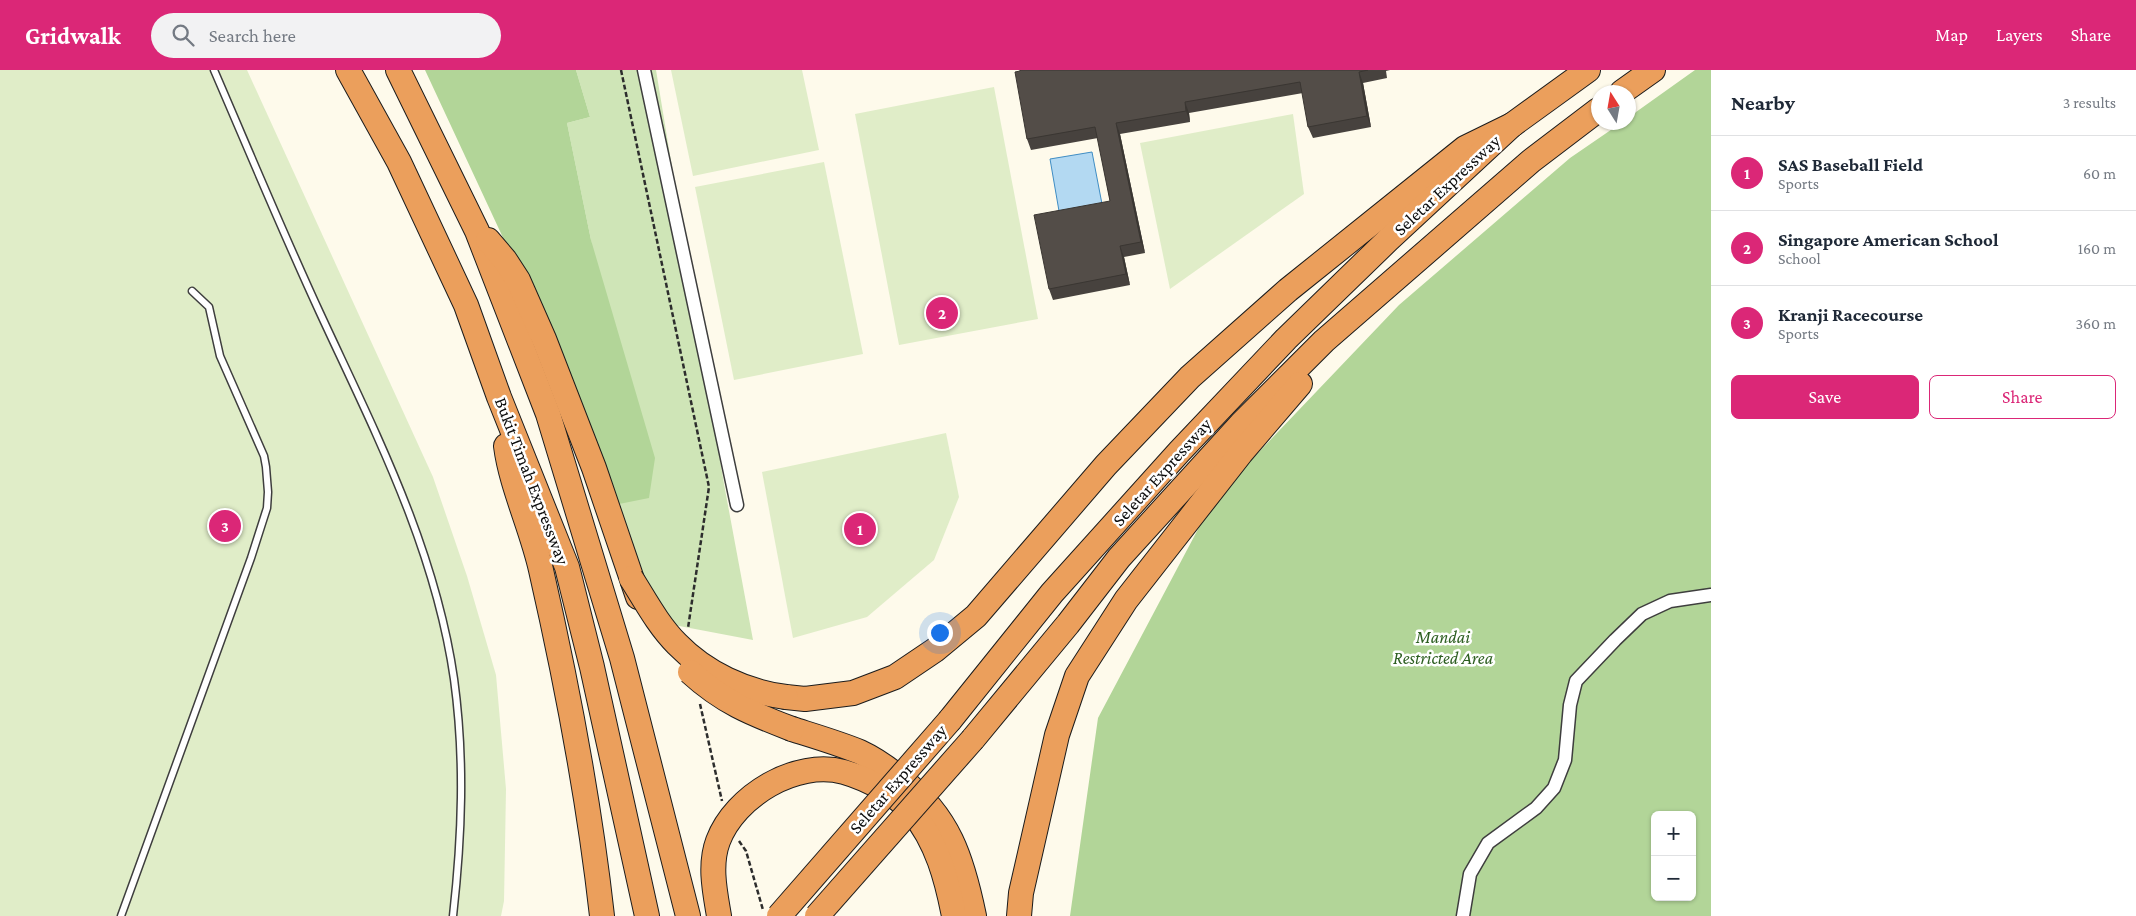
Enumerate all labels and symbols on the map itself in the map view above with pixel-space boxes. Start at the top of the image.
north arrow [1591,85,1636,130]
street label: Seletar Expressway [1390,130,1505,239]
pin: 2 [926,294,958,332]
street label: Bukit Timah Expressway [491,395,573,568]
street label: Seletar Expressway [1108,414,1216,530]
pin: 3 [209,507,241,545]
pin: 1 [844,510,876,548]
your location [927,620,953,646]
park label: Mandai Restricted Area [1393,627,1494,668]
street label: Seletar Expressway [845,720,951,838]

